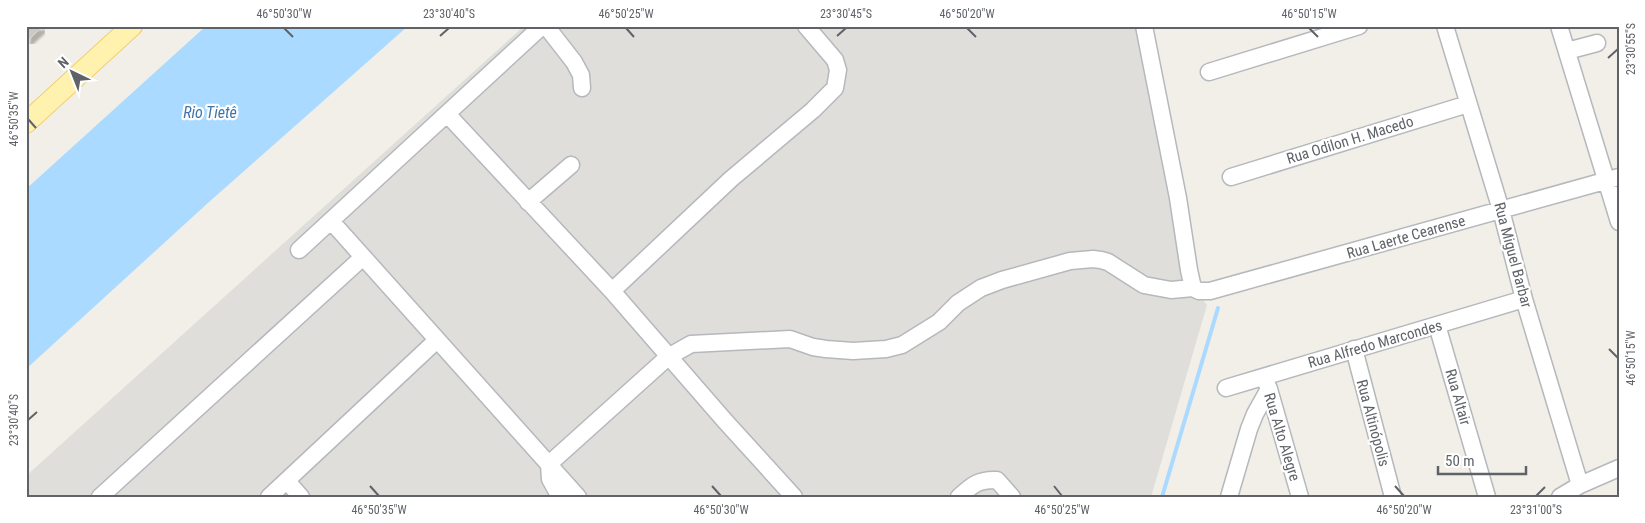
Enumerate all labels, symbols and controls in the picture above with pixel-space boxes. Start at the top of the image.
text: 46°50'30"W [256,7,312,21]
text: 23°30'40"S [423,7,475,21]
text: 46°50'25"W [598,7,654,21]
text: 23°30'45"S [820,7,872,21]
text: 46°50'20"W [939,7,995,21]
text: 46°50'15"W [1281,7,1337,21]
text: 23°30'55"S [1624,23,1638,75]
north arrow [48,48,98,98]
text: N [55,54,72,71]
text: 46°50'35"W [7,91,21,147]
water label: Rio Tietê [183,103,237,122]
street label: Rua Odilon H. Macedo [1284,112,1416,168]
street label: Rua Miguel Barbar [1490,200,1536,310]
street label: Rua Laerte Cearense [1345,211,1467,263]
street label: Rua Alfredo Marcondes [1306,316,1444,372]
text: 46°50'15"W [1624,330,1638,386]
street label: Rua Altair [1441,367,1475,428]
street label: Rua Altinópolis [1353,378,1393,469]
street label: Rua Alto Alegre [1260,391,1304,483]
text: 23°30'40"S [7,394,21,446]
scale bar [1438,443,1525,475]
text: 50 m [1445,452,1475,470]
text: 46°50'35"W [351,503,407,517]
text: 46°50'30"W [693,503,749,517]
text: 46°50'25"W [1034,503,1090,517]
text: 46°50'20"W [1376,503,1432,517]
text: 23°31'00"S [1510,503,1562,517]

